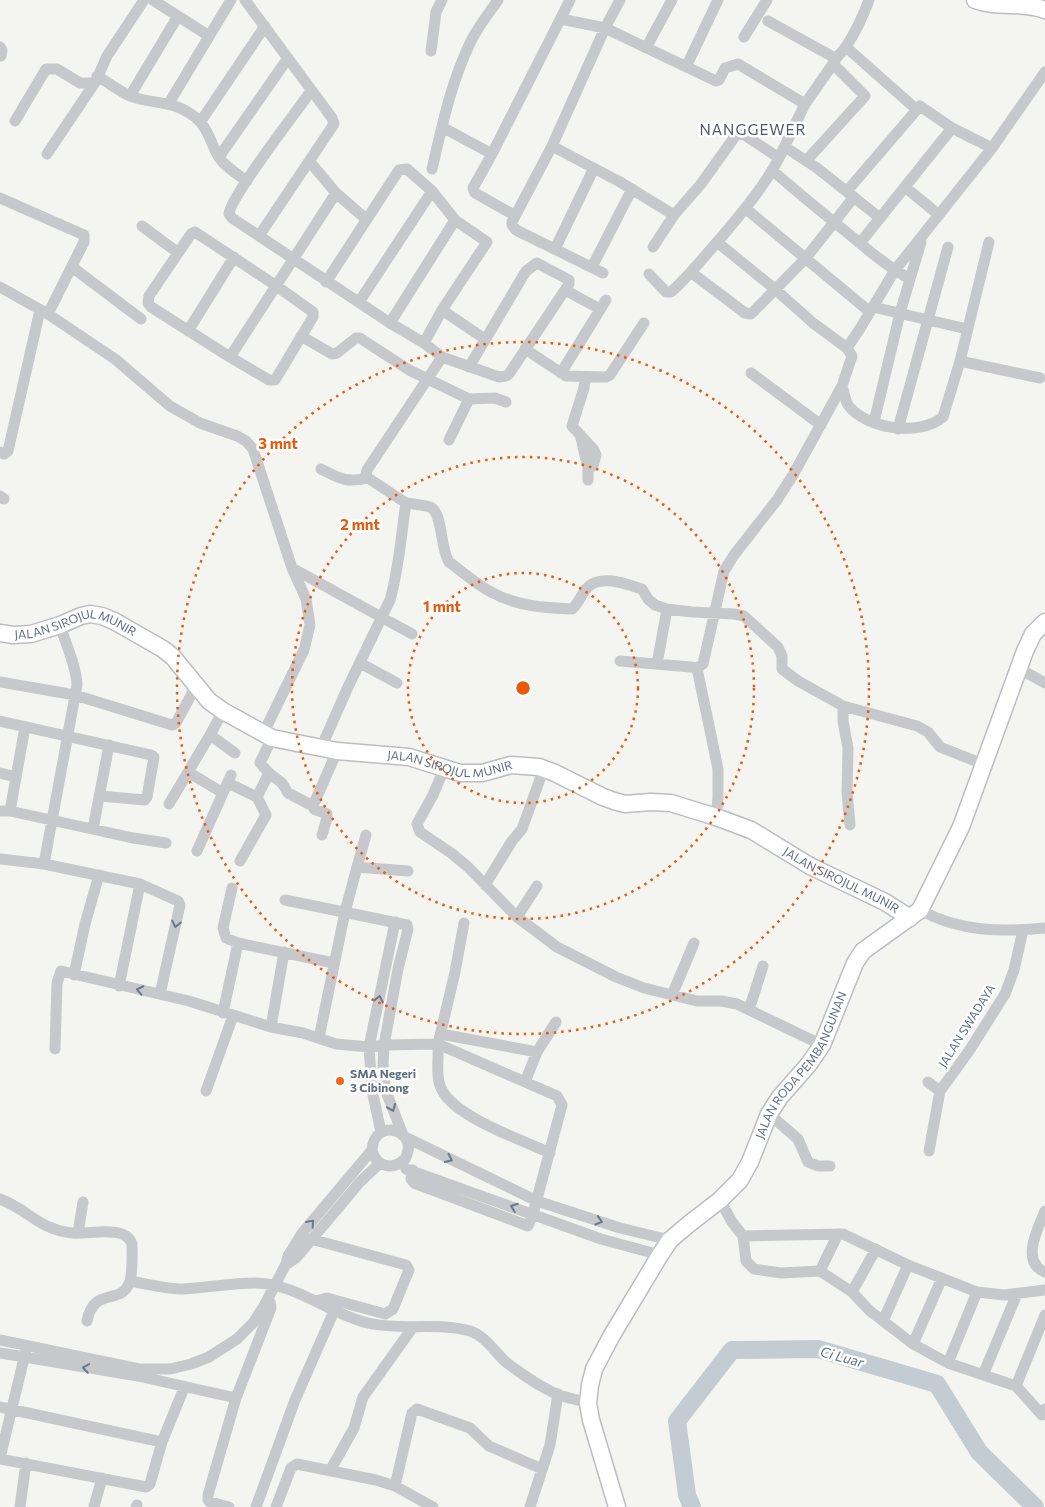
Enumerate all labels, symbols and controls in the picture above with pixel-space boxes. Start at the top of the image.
district label: NANGGEWER [699,120,807,138]
text: 3 mnt [258,434,298,452]
text: 2 mnt [340,515,380,533]
text: 1 mnt [423,597,461,615]
text: JALAN SIROJUL MUNIR [14,606,139,642]
street label: JALAN SIROJUL MUNIR [10,628,138,642]
centre of rings [514,679,532,697]
street label: JALAN SIROJUL MUNIR [387,747,514,780]
street label: JALAN SIROJUL MUNIR [781,844,902,915]
one-way arrow [171,920,181,929]
street label: JALAN SWADAYA [935,981,998,1070]
one-way arrow [135,985,144,996]
street label: JALAN RODA PEMBANGUNAN [752,989,849,1141]
one-way arrow [373,995,384,1004]
place label: SMA Negeri 3 Cibinong [350,1066,416,1094]
marker: SMA Negeri 3 Cibinong [334,1075,346,1087]
one-way arrow [386,1103,397,1112]
one-way arrow [444,1153,453,1163]
one-way arrow [510,1203,519,1213]
one-way arrow [594,1216,602,1226]
one-way arrow [305,1219,314,1228]
water label: Ci Luar [818,1343,866,1371]
one-way arrow [81,1364,90,1374]

